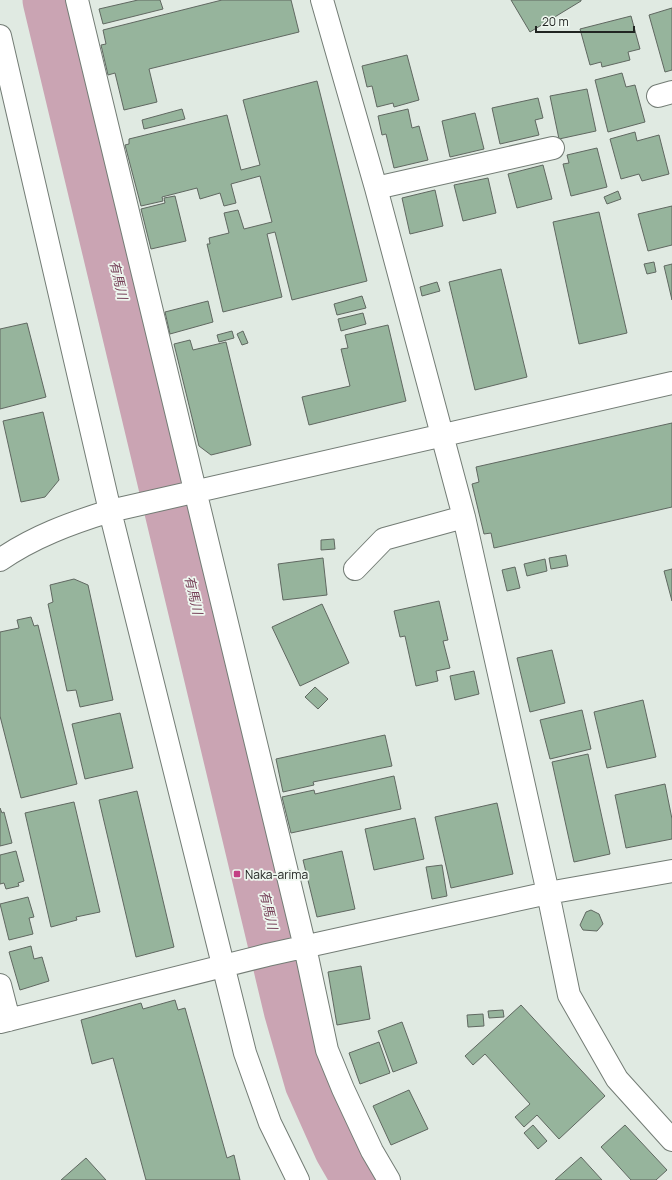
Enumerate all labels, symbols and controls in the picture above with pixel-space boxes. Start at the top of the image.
scale bar [536,8,634,34]
text: 20 m [542,13,569,30]
water label: 有馬川 [106,259,133,303]
water label: 有馬川 [181,574,208,618]
place label: Naka-arima [245,866,308,883]
marker: Naka-arima [232,869,242,879]
water label: 有馬川 [256,889,283,933]

